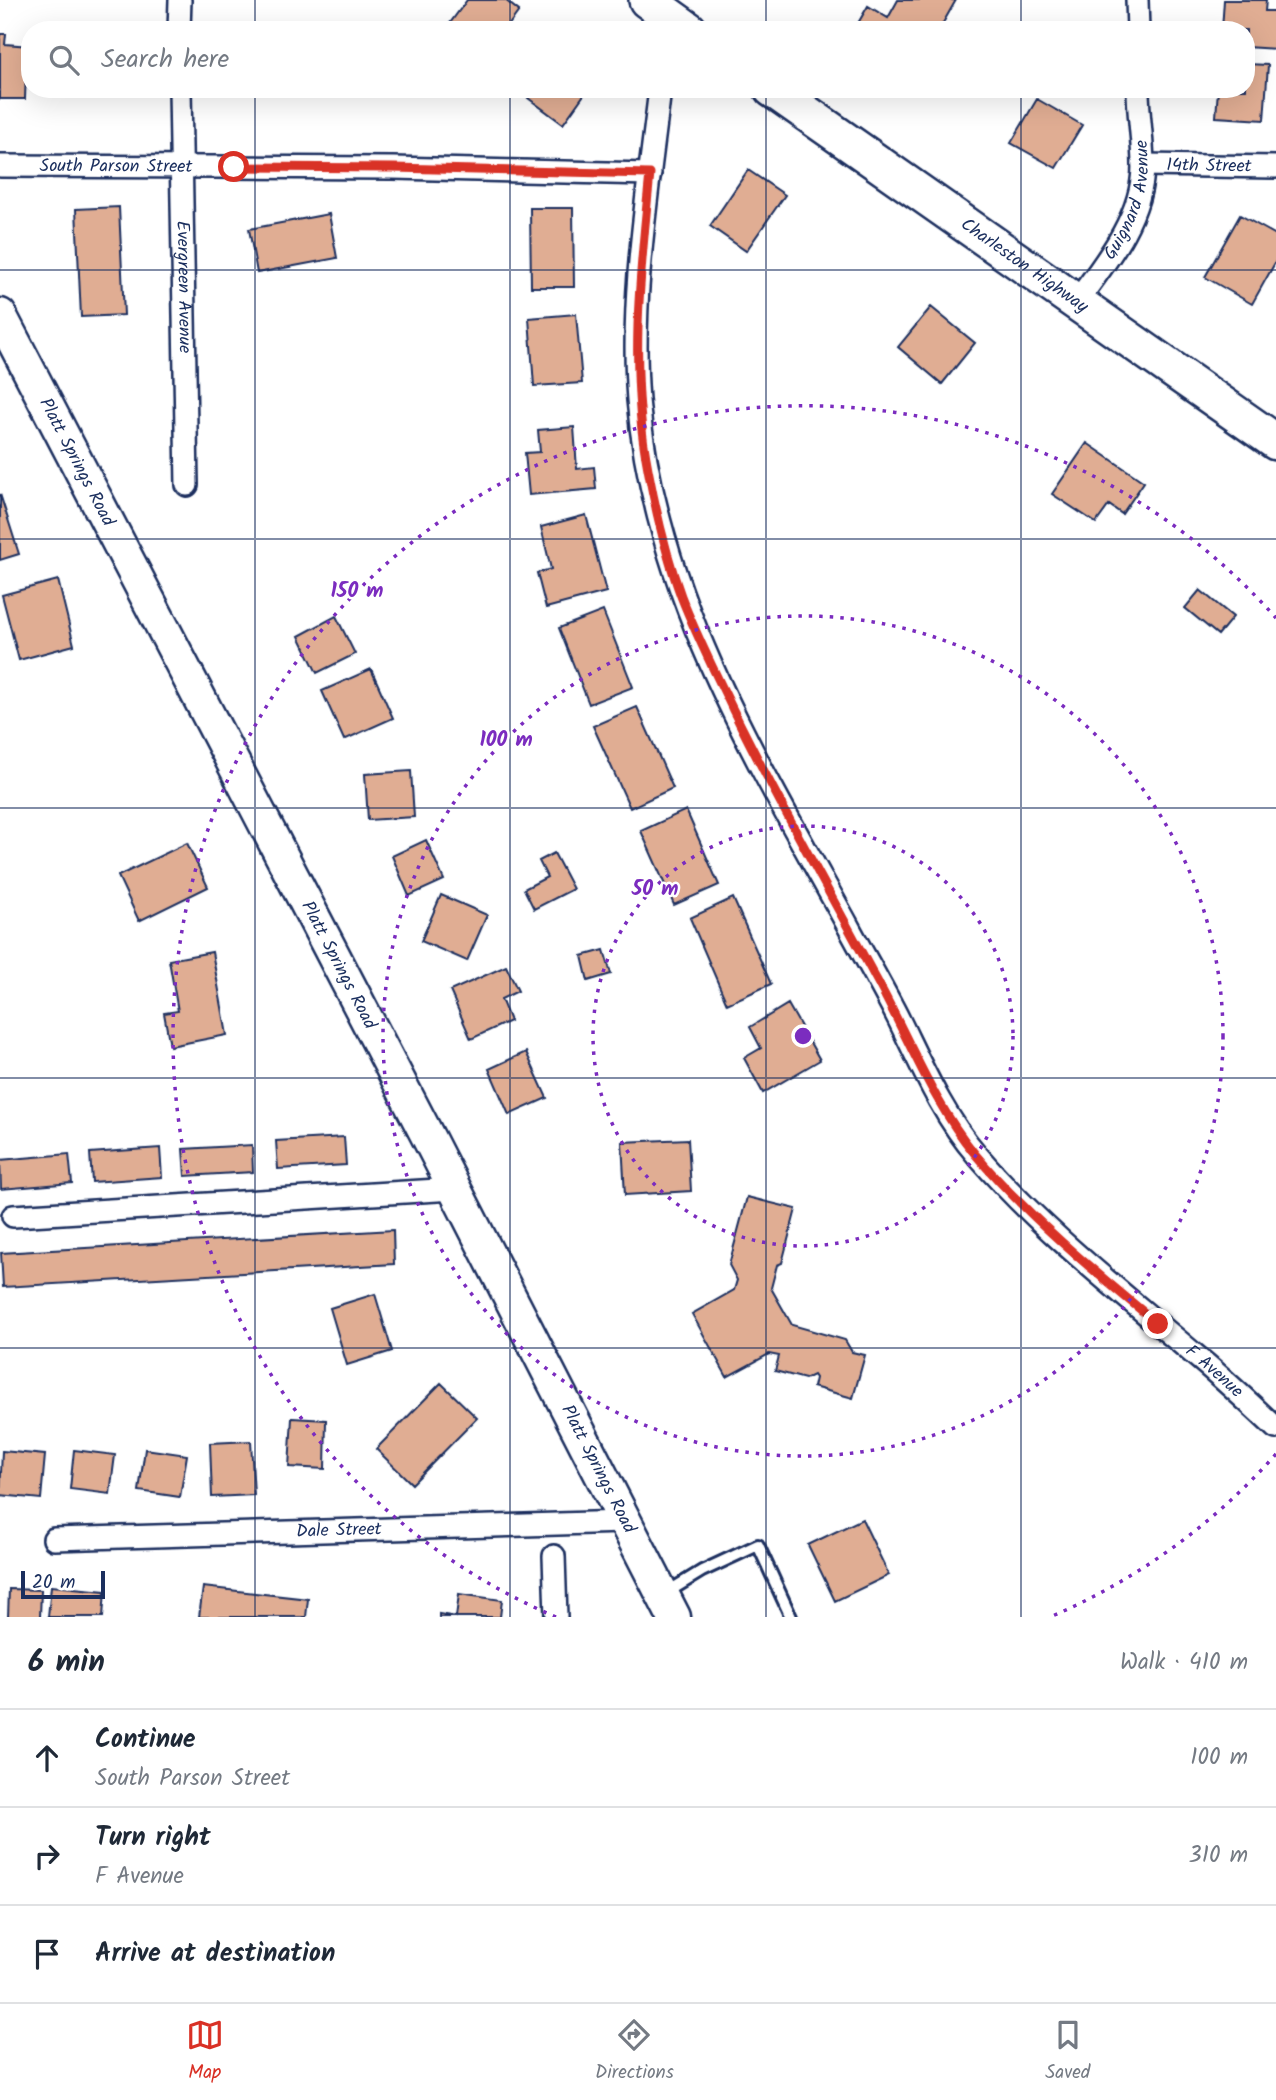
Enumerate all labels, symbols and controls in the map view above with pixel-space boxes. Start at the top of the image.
search box [21,21,1255,98]
text: Search here [101,39,229,81]
icon: search [45,41,83,79]
street label: Guignard Avenue [1096,139,1158,266]
route start [218,151,249,182]
street label: 14th Street [1166,151,1253,181]
street label: South Parson Street [40,152,193,181]
street label: Charleston Highway [954,211,1095,321]
street label: Evergreen Avenue [168,220,199,354]
street label: Platt Springs Road [31,393,123,533]
text: 150 m [330,575,384,608]
text: 100 m [479,724,533,757]
text: 50 m [631,873,678,906]
street label: Platt Springs Road [293,896,385,1035]
centre of rings [791,1024,815,1048]
route end [1142,1308,1173,1339]
street label: F Avenue [1178,1338,1250,1405]
street label: Platt Springs Road [553,1400,644,1540]
street label: Dale Street [296,1515,383,1546]
scale bar [21,1568,105,1600]
text: 20 m [32,1568,75,1598]
text: 6 min [28,1639,105,1687]
text: Walk · 410 m [1120,1645,1248,1681]
text: Continue [95,1719,196,1761]
icon: ahead [28,1739,66,1777]
text: 100 m [1190,1740,1248,1776]
text: South Parson Street [95,1761,290,1797]
text: Turn right [95,1817,211,1859]
icon: right [28,1837,66,1875]
text: 310 m [1189,1838,1248,1874]
text: F Avenue [95,1859,184,1895]
text: Arrive at destination [95,1933,335,1975]
icon: arrive [28,1935,66,1973]
tab: Map [186,2016,224,2088]
tab: Directions [595,2016,674,2088]
tab: Saved [1045,2016,1090,2088]

